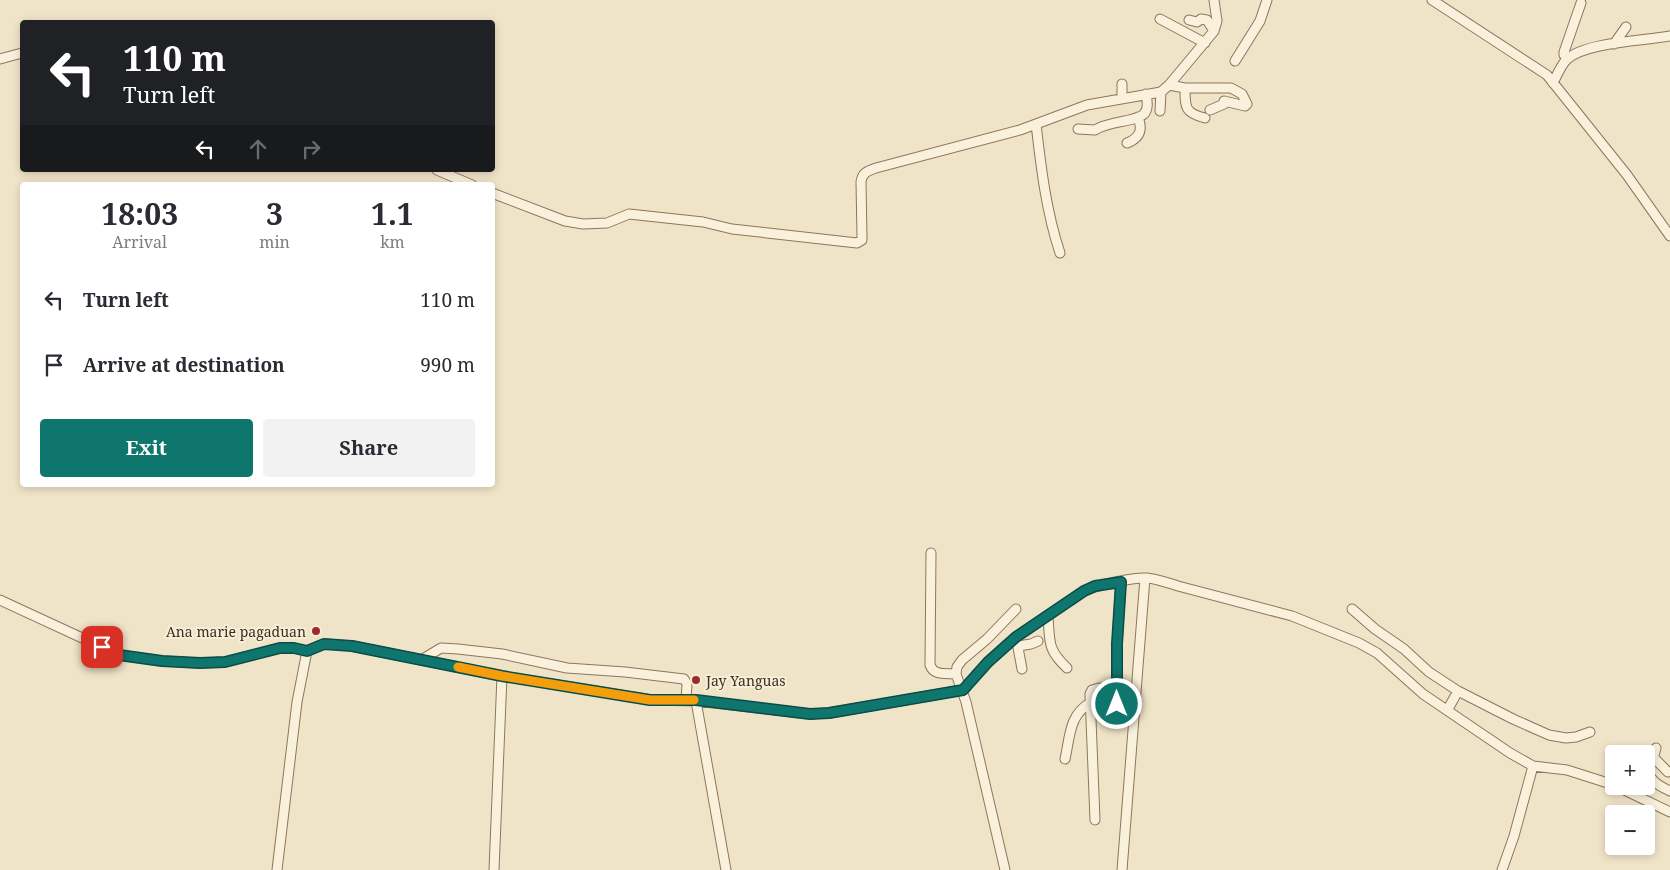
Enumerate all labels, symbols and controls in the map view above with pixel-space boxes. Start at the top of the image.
text: 110 m [123,34,226,81]
icon: left [40,40,105,105]
text: Turn left [123,79,215,109]
icon: left [191,135,219,163]
icon: ahead [244,135,272,163]
icon: right [297,135,325,163]
text: 18:03 [101,193,178,234]
text: 3 [266,193,283,234]
text: 1.1 [371,193,414,234]
text: Arrival [112,231,167,253]
text: min [259,231,290,253]
text: km [380,231,405,253]
icon: left [40,286,68,314]
text: Turn left [83,287,169,313]
text: 110 m [420,287,475,313]
icon: arrive [40,351,68,379]
text: Arrive at destination [83,352,285,378]
text: 990 m [420,352,475,378]
button: Exit [40,419,253,477]
button: Share [263,419,475,477]
place label: Ana marie pagaduan [166,622,306,641]
marker: Ana marie pagaduan [310,625,322,637]
pin [81,626,123,668]
icon: arrive [88,633,116,661]
place label: Jay Yanguas [705,671,786,690]
marker: Jay Yanguas [690,674,702,686]
position arrow [1090,677,1142,729]
map controls [1605,745,1655,855]
button: + [1605,745,1655,795]
button: − [1605,805,1655,855]

